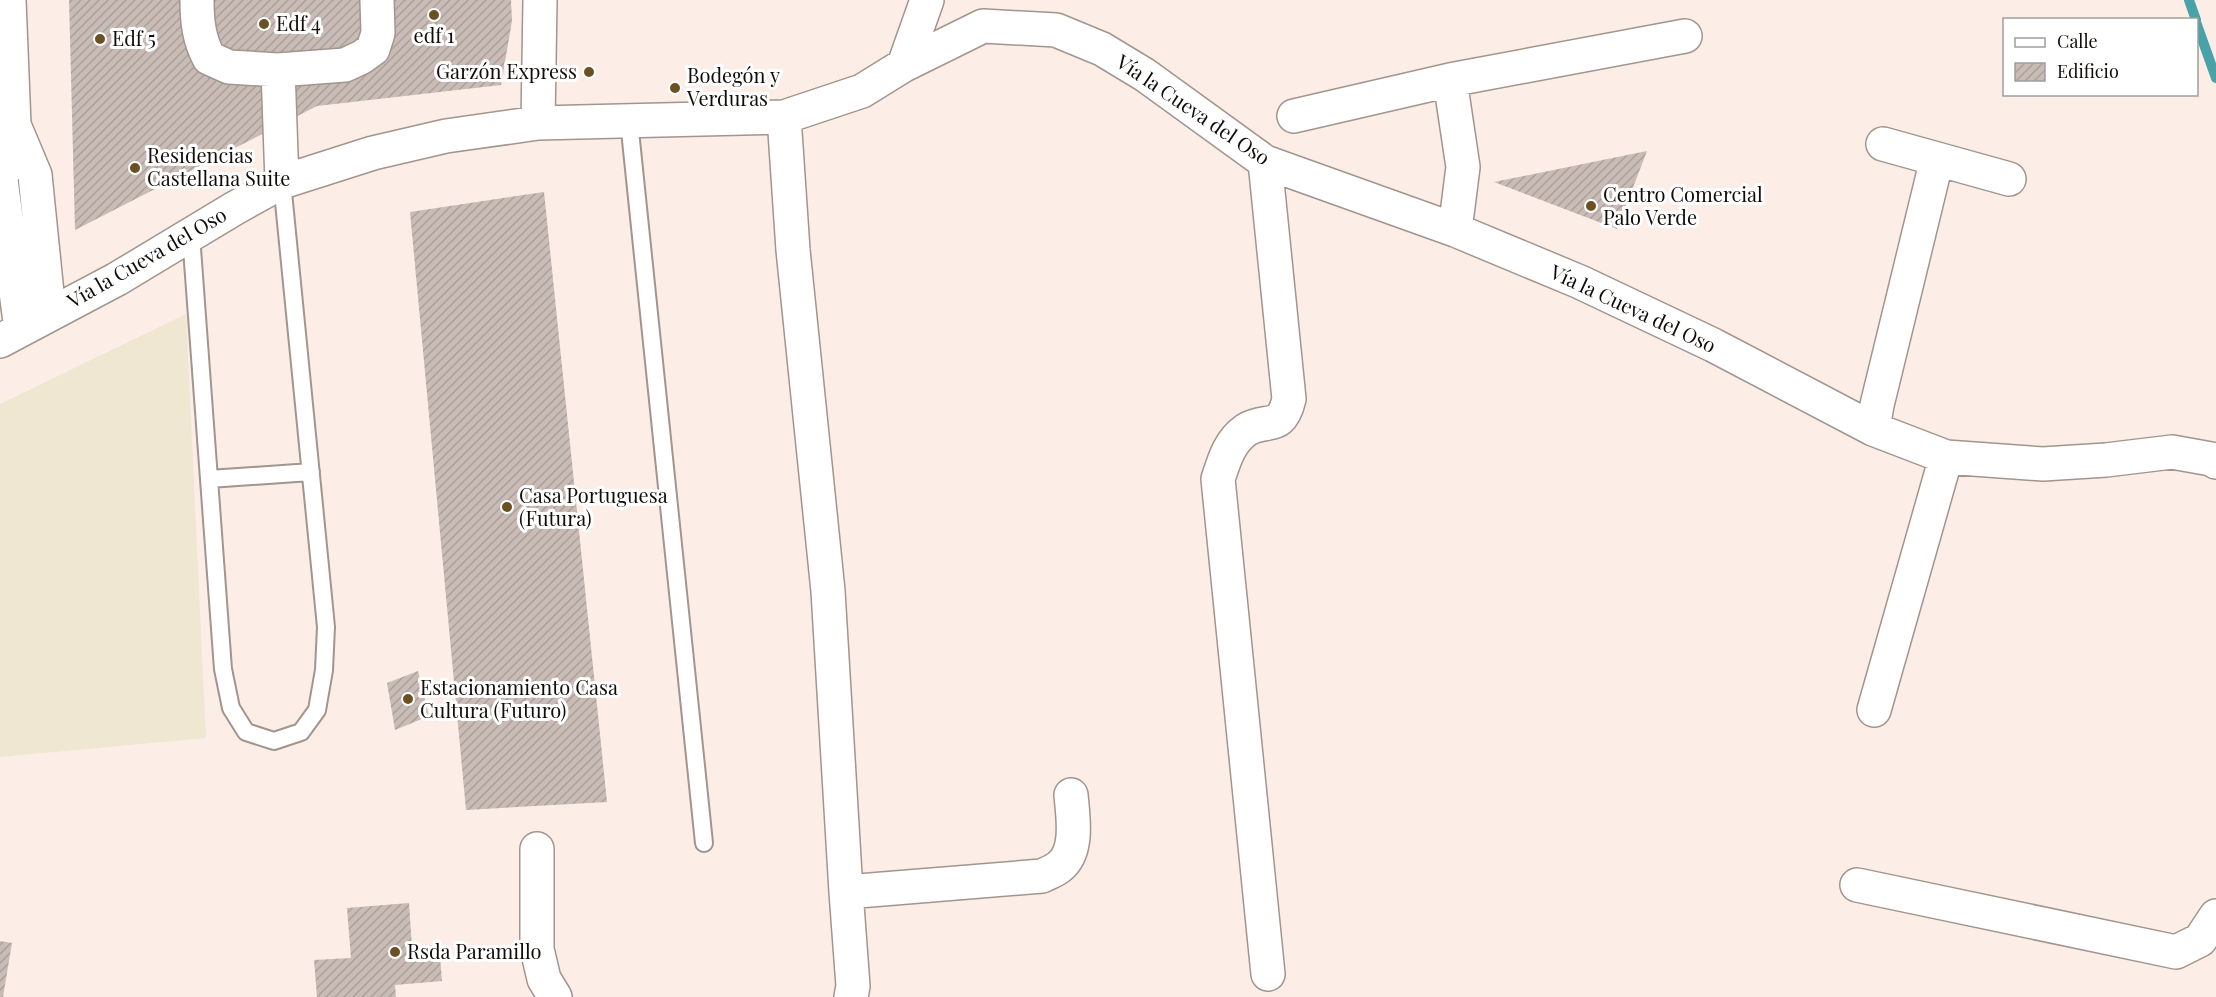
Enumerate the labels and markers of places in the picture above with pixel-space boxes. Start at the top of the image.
marker: edf 1 [427,8,441,22]
place label: Edf 4 [276,9,321,36]
marker: Edf 4 [257,17,271,31]
place label: edf 1 [414,21,454,48]
place label: Edf 5 [112,24,156,51]
marker: Edf 5 [93,32,107,46]
place label: Garzón Express [436,57,577,84]
place label: Bodegón y Verduras [686,61,780,111]
marker: Garzón Express [582,65,596,79]
marker: Bodegón y Verduras [668,81,682,95]
place label: Residencias Castellana Suite [147,141,290,191]
marker: Residencias Castellana Suite [128,161,142,175]
place label: Centro Comercial Palo Verde [1603,180,1763,230]
marker: Centro Comercial Palo Verde [1584,199,1598,213]
place label: Casa Portuguesa (Futura) [519,481,668,531]
marker: Casa Portuguesa (Futura) [500,500,514,514]
place label: Estacionamiento Casa Cultura (Futuro) [420,673,618,723]
marker: Estacionamiento Casa Cultura (Futuro) [401,692,415,706]
place label: Rsda Paramillo [407,937,541,964]
marker: Rsda Paramillo [388,945,402,959]

